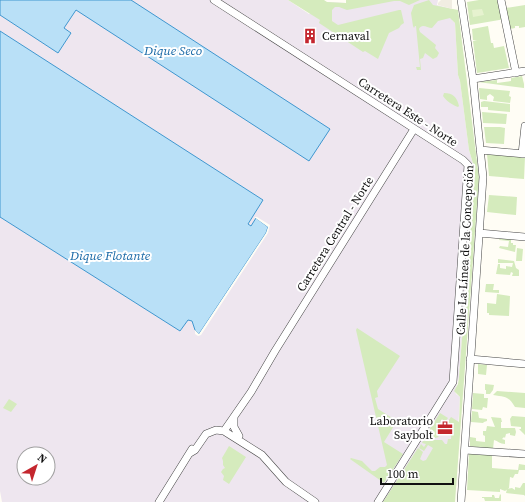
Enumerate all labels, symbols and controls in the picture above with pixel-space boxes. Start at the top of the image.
building icon: Cernaval [301,27,319,45]
place label: Cernaval [322,28,370,44]
water label: Dique Seco [143,42,202,59]
street label: Carretera Este - Norte [355,74,461,150]
street label: Calle La Línea de la Concepción [453,165,477,335]
street label: Carretera Central - Norte [293,173,377,295]
water label: Dique Flotante [69,247,151,264]
place label: Laboratorio Saybolt [369,413,433,443]
office icon: Laboratorio Saybolt [436,419,454,437]
north arrow [16,446,56,486]
text: N [34,450,50,467]
scale bar [381,460,453,486]
text: 100 m [387,466,419,482]

